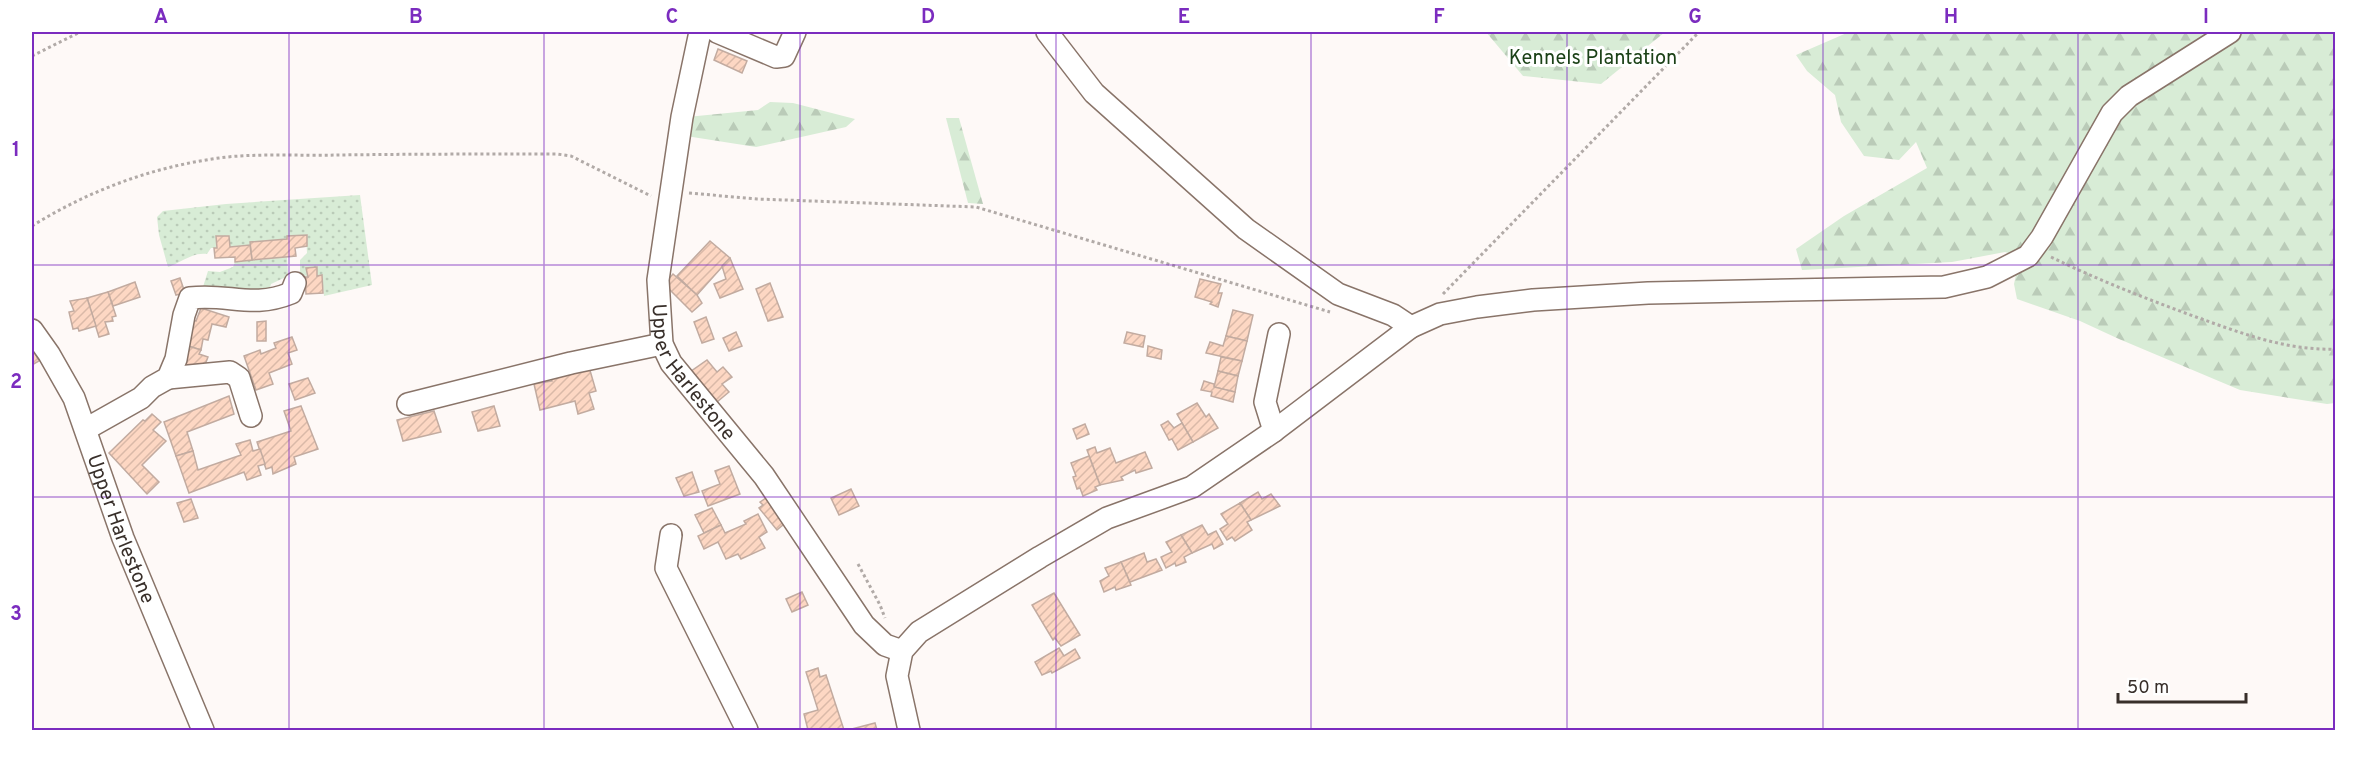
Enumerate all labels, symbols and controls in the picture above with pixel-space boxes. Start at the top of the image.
text: A [154,5,168,31]
text: B [409,5,423,31]
text: C [666,5,678,31]
text: D [921,5,935,31]
text: E [1178,5,1190,31]
text: F [1433,5,1445,31]
text: G [1688,5,1702,31]
text: H [1944,5,1958,31]
text: I [2203,5,2209,31]
park label: Kennels Plantation [1509,46,1677,72]
text: 1 [12,138,20,164]
street label: Upper Harlestone [644,303,741,447]
text: 2 [10,370,22,396]
street label: Upper Harlestone [80,451,160,608]
text: 3 [10,602,22,628]
scale bar [2118,666,2246,704]
text: 50 m [2127,677,2169,700]

